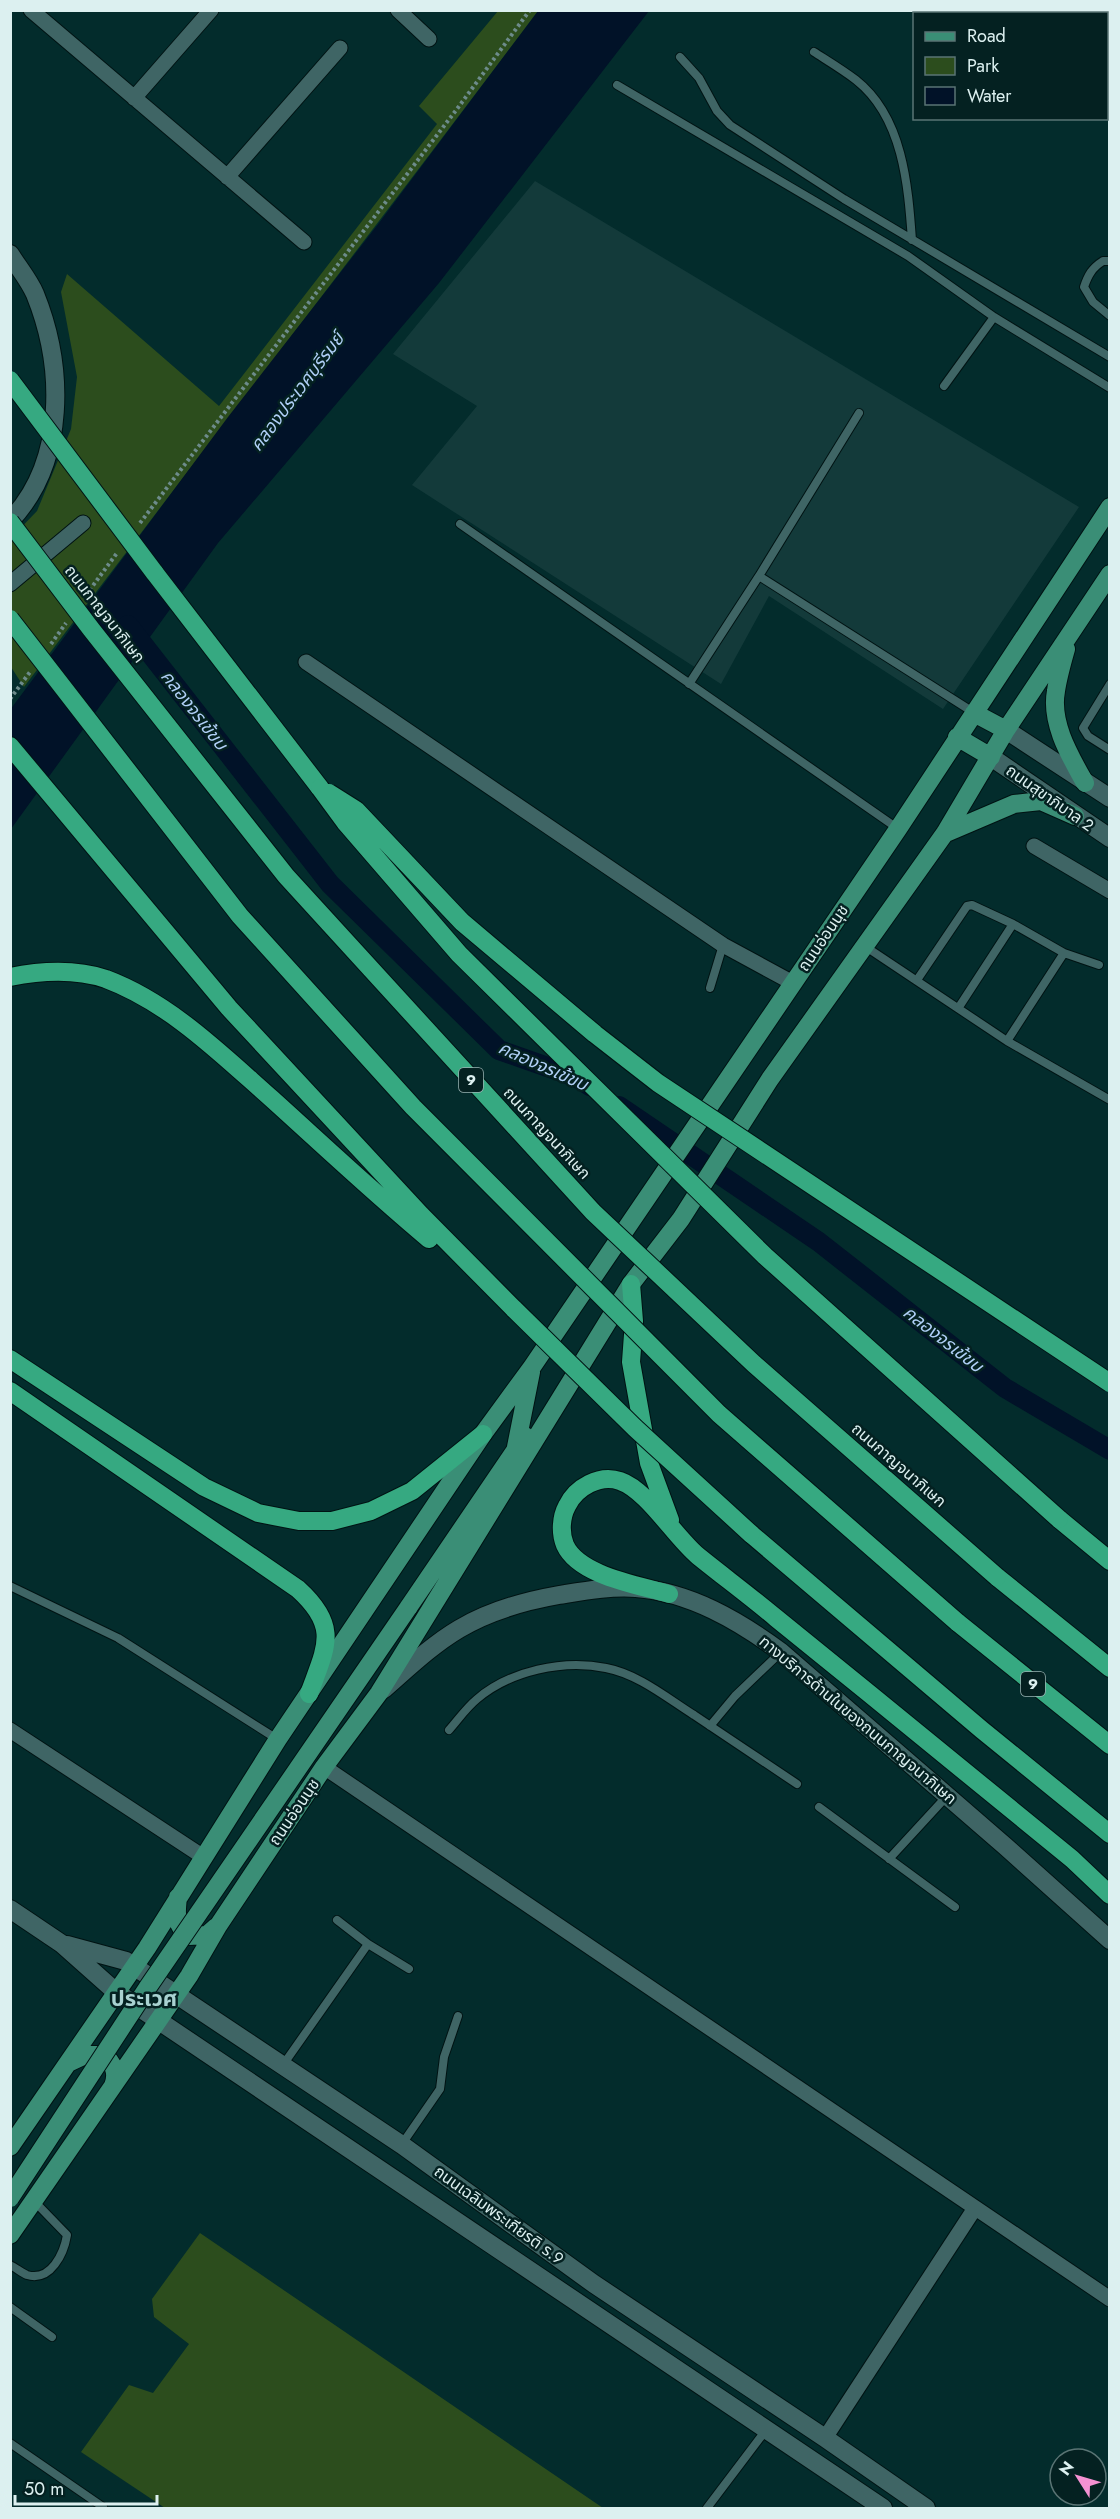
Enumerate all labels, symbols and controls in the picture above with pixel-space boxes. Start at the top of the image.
legend [913,12,1108,120]
text: Road [967,23,1006,49]
text: Park [967,53,999,79]
text: Water [967,83,1012,109]
water label: คลองประเวศบุรีรมย์ [244,325,352,457]
street label: ถนนกาญจนาภิเษก [59,560,151,668]
water label: คลองจรเข้ขบ [154,664,234,756]
street label: ถนนสุขาภิบาล 2 [1001,759,1099,837]
street label: ถนนอ่อนนุช [792,900,854,976]
water label: คลองจรเข้ขบ [494,1035,593,1098]
road number: 9 [459,1068,483,1092]
street label: ถนนกาญจนาภิเษก [498,1082,596,1184]
water label: คลองจรเข้ขบ [897,1299,989,1379]
street label: ถนนกาญจนาภิเษก [847,1417,951,1513]
street label: ทางบริการด้านในของถนนกาญจนาภิเษก [754,1630,962,1810]
road number: 9 [1021,1672,1045,1696]
street label: ถนนอ่อนนุช [263,1774,325,1850]
district label: ประเวศ [111,1982,177,2014]
street label: ถนนเฉลิมพระเกียรติ ร.9 [429,2160,569,2270]
north arrow [1048,2447,1108,2507]
text: N [1053,2456,1079,2480]
scale bar [15,2468,158,2506]
text: 50 m [24,2476,64,2502]

